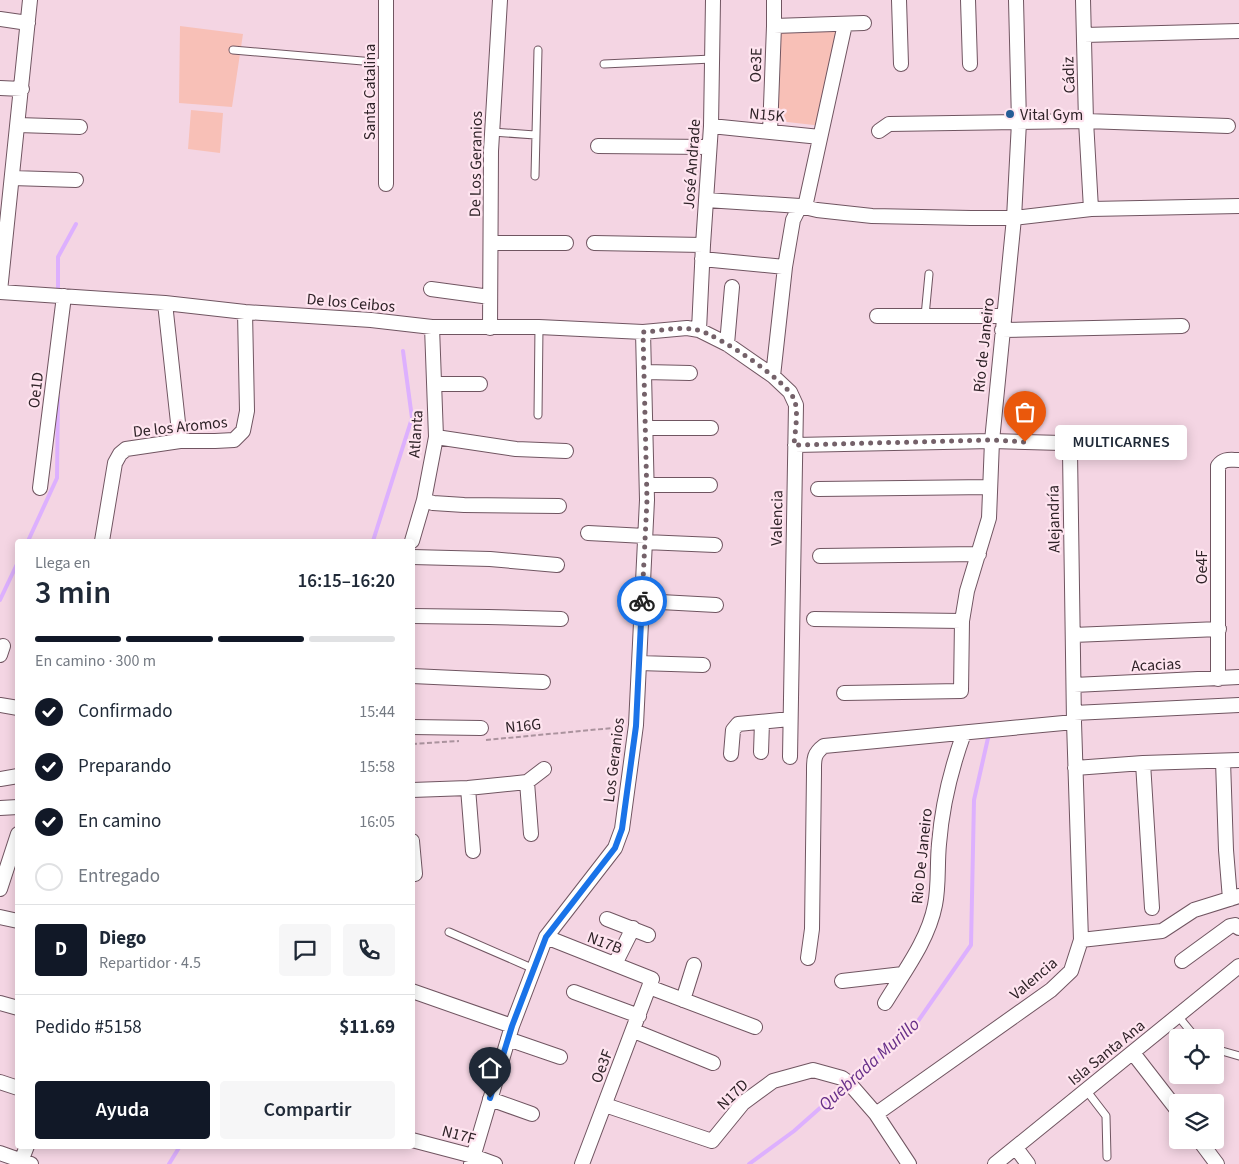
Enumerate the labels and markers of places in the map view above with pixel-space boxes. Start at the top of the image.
place label: Vital Gym [1020,104,1083,126]
marker: Vital Gym [1004,108,1016,120]
pin [1004,391,1046,442]
callout: MULTICARNES [1055,424,1188,460]
pin [469,1047,511,1098]

